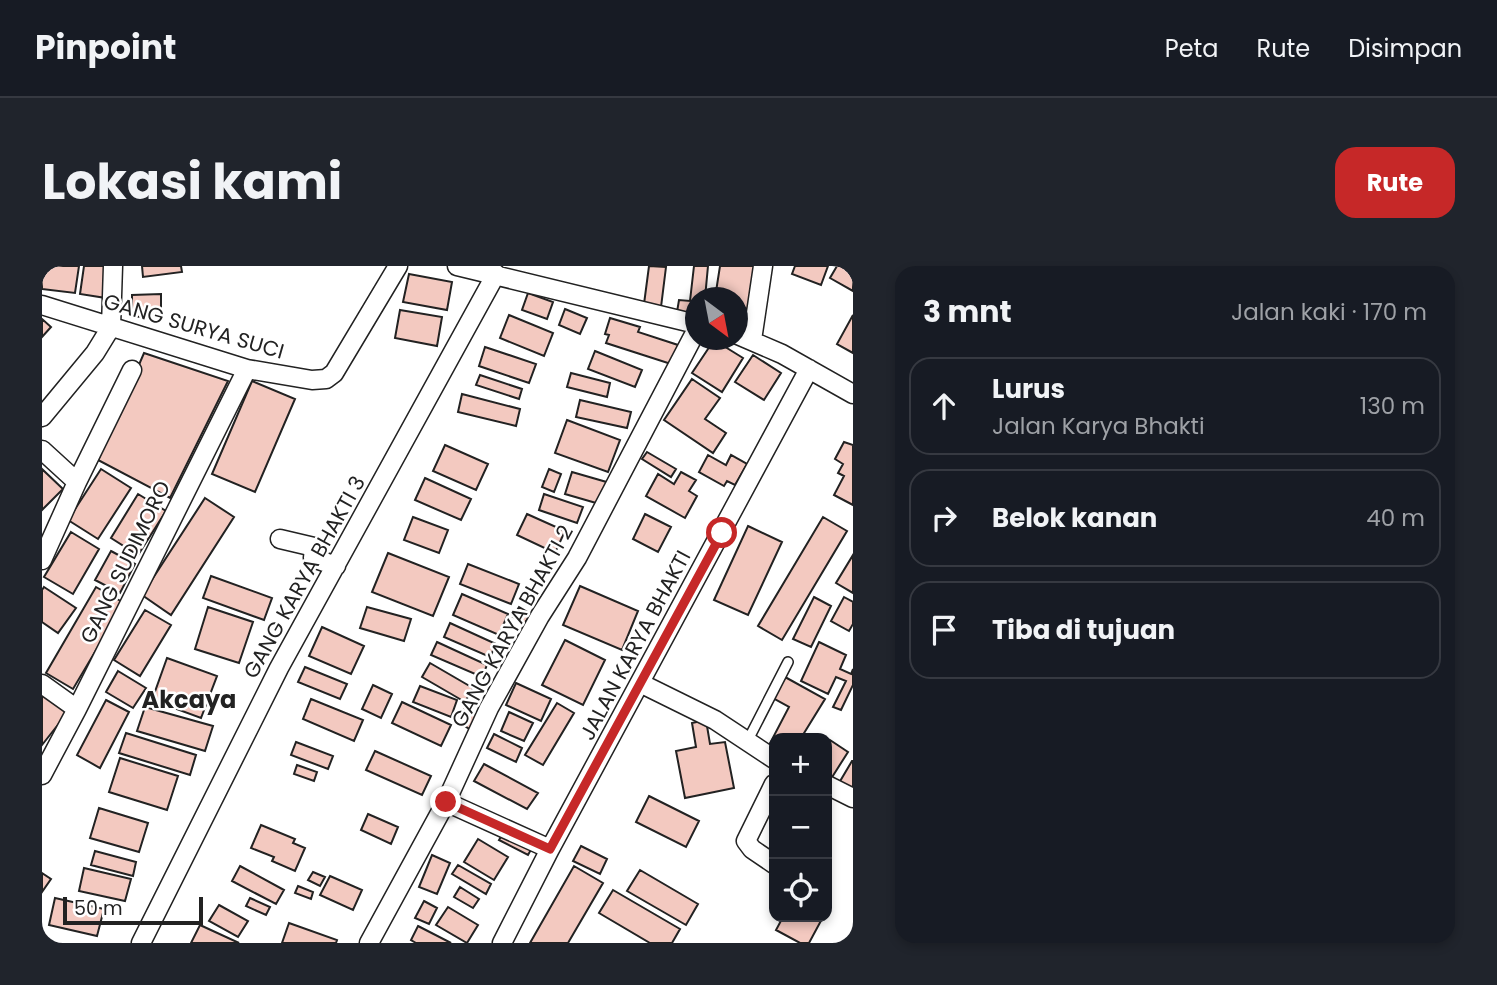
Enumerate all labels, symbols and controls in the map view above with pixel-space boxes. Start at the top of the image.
text: Pinpoint [35,24,176,71]
text: Peta [1165,32,1219,65]
text: Rute [1257,32,1310,65]
text: Disimpan [1348,32,1462,65]
button: Rute [1335,147,1455,218]
text: Lokasi kami [42,148,342,216]
street label: GANG SURYA SUCI [100,286,288,366]
north arrow [685,287,748,350]
text: 3 mnt [923,290,1012,333]
text: Jalan kaki · 170 m [1231,296,1427,328]
text: Lurus [992,371,1065,407]
icon: ahead [925,387,963,425]
text: 130 m [1360,390,1425,422]
text: Jalan Karya Bhakti [992,410,1205,442]
street label: GANG KARYA BHAKTI 3 [236,471,372,683]
street label: GANG SUDIMORO [73,476,177,648]
icon: right [925,499,963,537]
text: Belok kanan [992,500,1157,536]
text: 40 m [1366,502,1425,534]
route start [706,517,737,548]
street label: GANG KARYA BHAKTI 2 [444,520,580,732]
street label: JALAN KARYA BHAKTI [573,545,697,745]
icon: arrive [925,611,963,649]
text: Tiba di tujuan [992,612,1175,648]
district label: Akcaya [142,683,236,716]
map controls [769,733,832,922]
button: + [769,733,832,796]
route end [430,786,461,817]
button: − [769,796,832,859]
button: locate [769,859,832,922]
scale bar [63,894,203,926]
text: 50 m [74,895,123,922]

